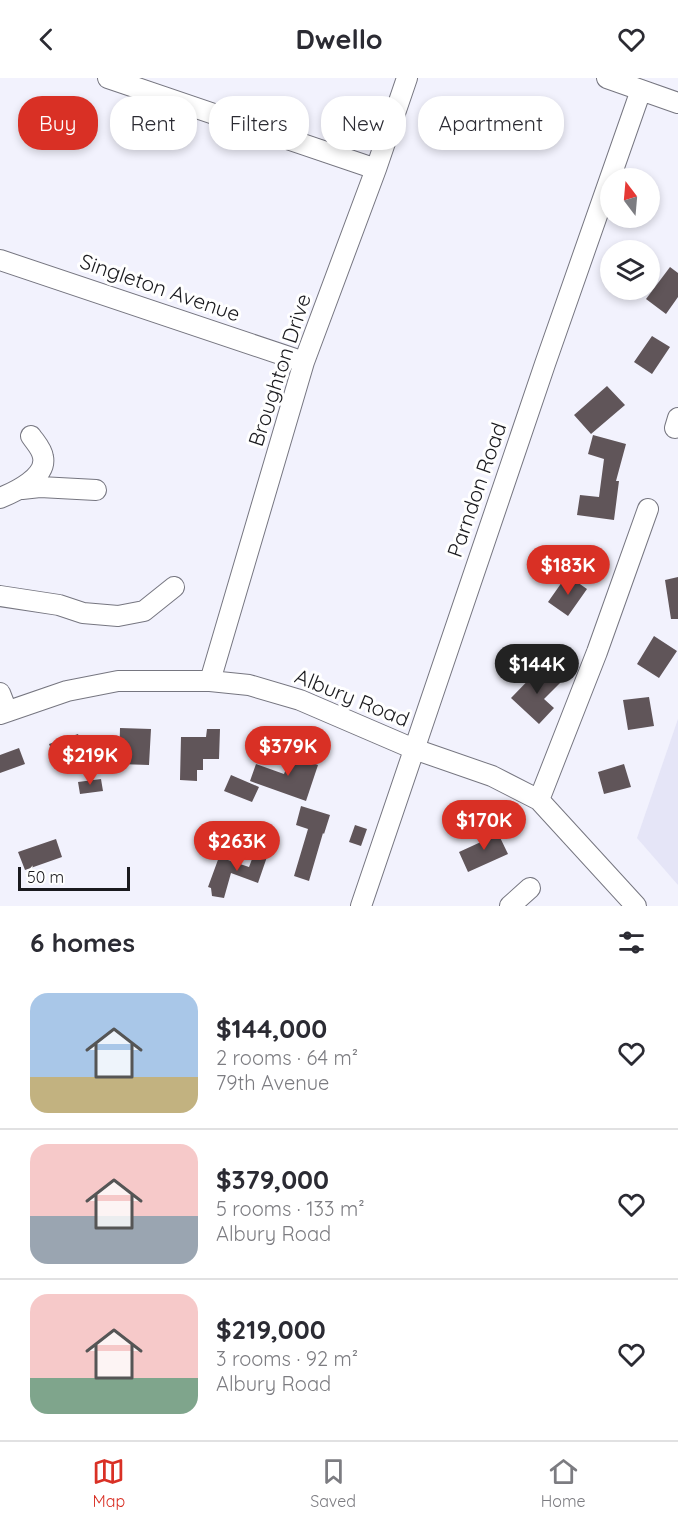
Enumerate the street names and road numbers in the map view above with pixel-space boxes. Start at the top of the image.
street label: Singleton Avenue [77,248,244,327]
street label: Broughton Drive [242,290,316,449]
street label: Parndon Road [441,419,511,560]
street label: Albury Road [291,662,413,732]

